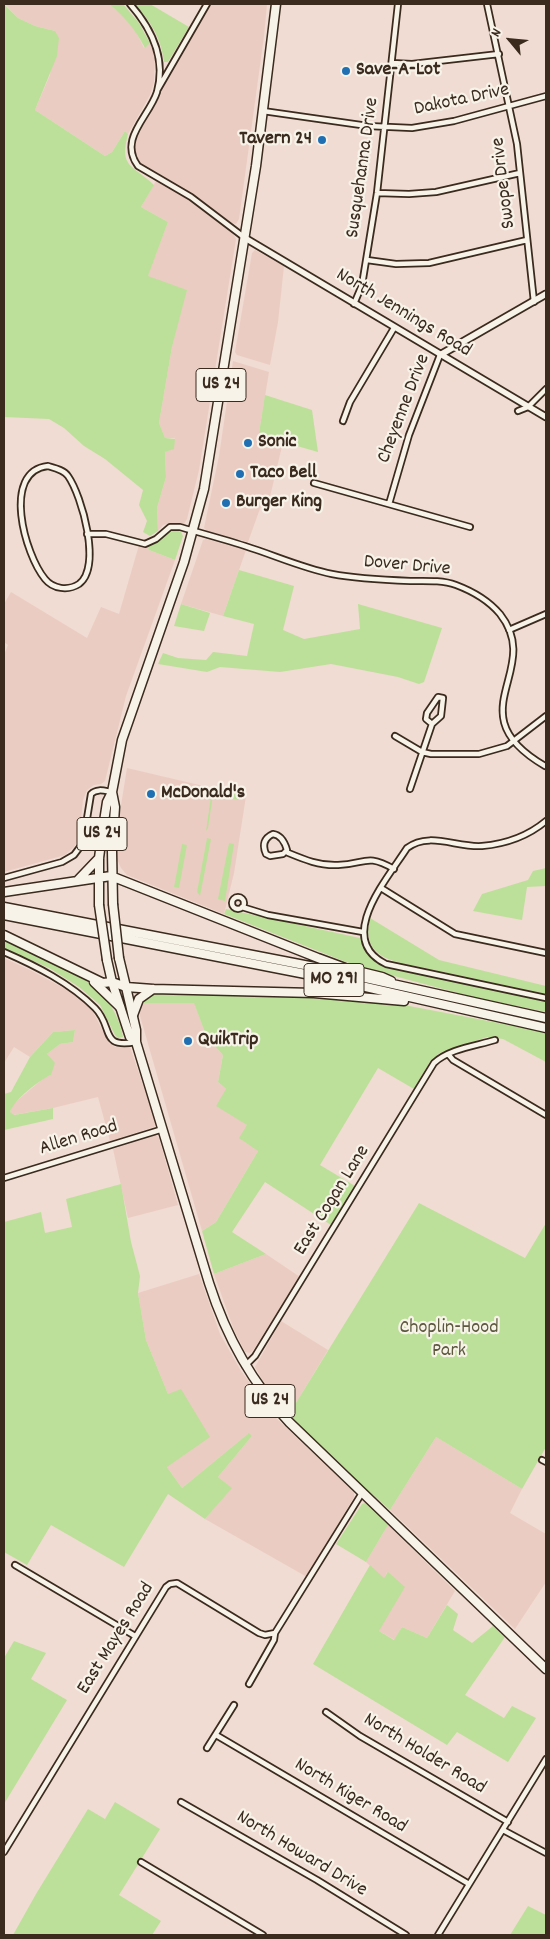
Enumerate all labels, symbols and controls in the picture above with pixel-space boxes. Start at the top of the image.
north arrow [485,15,535,65]
text: N [486,25,507,41]
place label: Save-A-Lot [356,59,440,83]
marker: Save-A-Lot [340,65,352,77]
street label: Dakota Drive [412,79,512,123]
street label: Susquehanna Drive [342,96,386,240]
place label: Tavern 24 [239,128,312,152]
marker: Tavern 24 [316,134,328,146]
street label: Swope Drive [487,136,523,230]
street label: North Jennings Road [331,264,475,364]
street label: Cheyenne Drive [373,351,437,467]
road number: US 24 [196,368,246,402]
place label: Sonic [258,431,297,455]
marker: Sonic [242,437,254,449]
place label: Taco Bell [250,462,317,486]
marker: Taco Bell [234,468,246,480]
place label: Burger King [236,491,322,515]
marker: Burger King [220,497,232,509]
street label: Dover Drive [363,551,451,583]
place label: McDonald's [161,782,245,806]
marker: McDonald's [145,788,157,800]
road number: US 24 [77,818,127,851]
road number: MO 291 [304,964,364,996]
place label: QuikTrip [198,1029,258,1053]
marker: QuikTrip [182,1035,194,1047]
street label: Allen Road [37,1116,121,1162]
street label: East Cogan Lane [290,1142,376,1260]
park label: Choplin-Hood Park [399,1317,499,1364]
road number: US 24 [245,1384,295,1418]
street label: East Mayes Road [73,1579,161,1699]
street label: North Holder Road [358,1709,490,1801]
street label: North Kiger Road [289,1754,411,1840]
street label: North Howard Drive [231,1806,371,1904]

